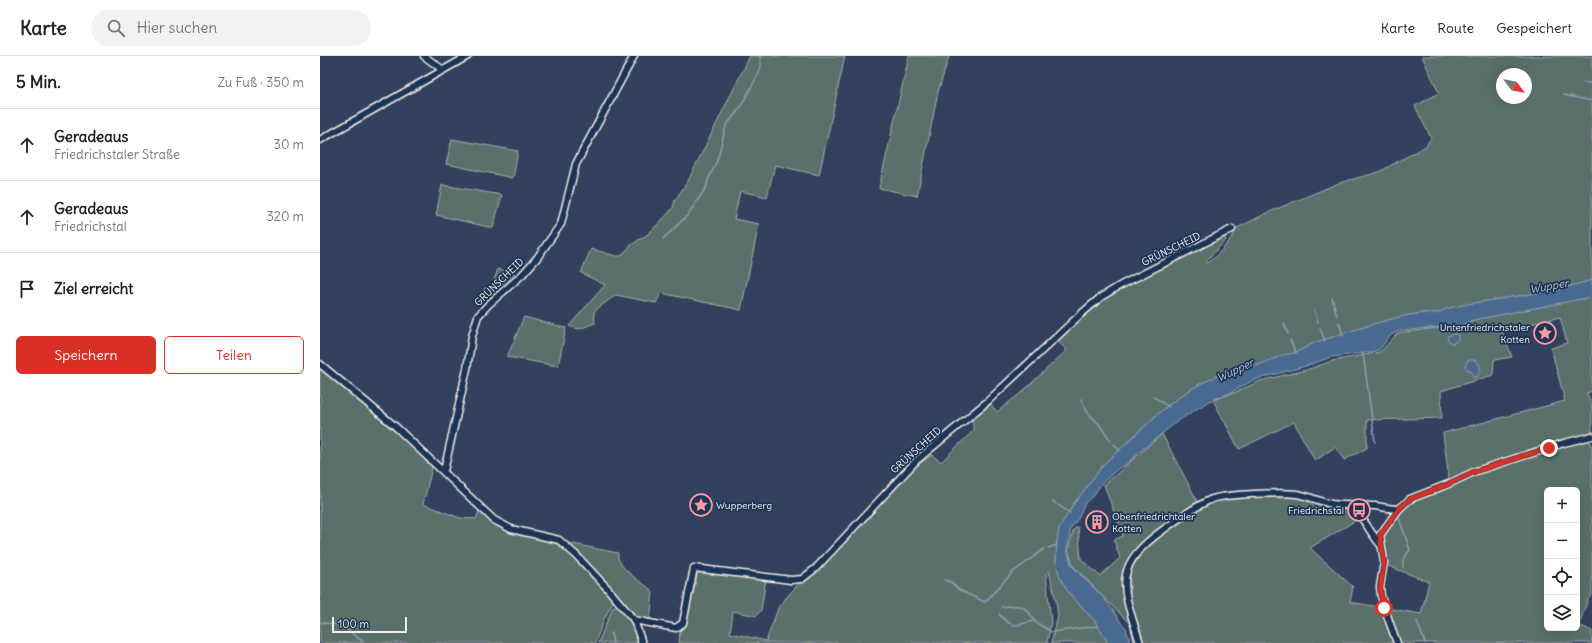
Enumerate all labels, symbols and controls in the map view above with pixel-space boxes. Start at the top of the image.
search box [91,10,371,46]
text: Karte [20,16,67,40]
icon: search [105,17,127,39]
text: Hier suchen [137,18,217,37]
text: Karte [1381,19,1415,37]
text: Route [1437,19,1474,37]
text: Gespeichert [1496,19,1572,37]
north arrow [1496,68,1532,104]
text: 5 Min. [16,71,61,93]
text: Zu Fuß · 350 m [218,74,304,91]
text: Geradeaus [54,127,128,146]
icon: ahead [16,134,38,156]
text: 30 m [274,136,304,153]
text: Friedrichstaler Straße [54,146,180,163]
text: Geradeaus [54,199,128,218]
icon: ahead [16,206,38,228]
text: 320 m [266,208,304,225]
text: Friedrichstal [54,218,127,235]
street label: GRÜNSCHEID [1139,229,1203,269]
street label: GRÜNSCHEID [472,255,526,309]
water label: Wupper [1529,275,1571,296]
icon: arrive [16,278,38,300]
text: Ziel erreicht [54,279,133,298]
place icon: Untenfriedrichstaler Kotten [1532,320,1558,346]
place label: Untenfriedrichstaler Kotten [1440,321,1530,346]
button: Speichern [16,336,156,374]
button: Teilen [164,336,304,374]
water label: Wupper [1214,355,1257,385]
street label: GRÜNSCHEID [888,424,944,476]
route end [1540,439,1558,457]
map controls [1544,487,1580,631]
button: + [1544,487,1580,523]
place icon: Wupperberg [688,492,714,518]
bus stop icon: Friedrichstal [1346,497,1372,523]
place label: Wupperberg [716,499,772,512]
place label: Friedrichstal [1288,504,1344,517]
building icon: Obenfriedrichtaler Kotten [1084,509,1110,535]
place label: Obenfriedrichtaler Kotten [1112,510,1195,535]
button: − [1544,523,1580,559]
button: locate [1544,559,1580,595]
button: layers [1544,595,1580,631]
route start [1375,599,1393,617]
scale bar [332,615,407,634]
text: 100 m [338,617,369,631]

